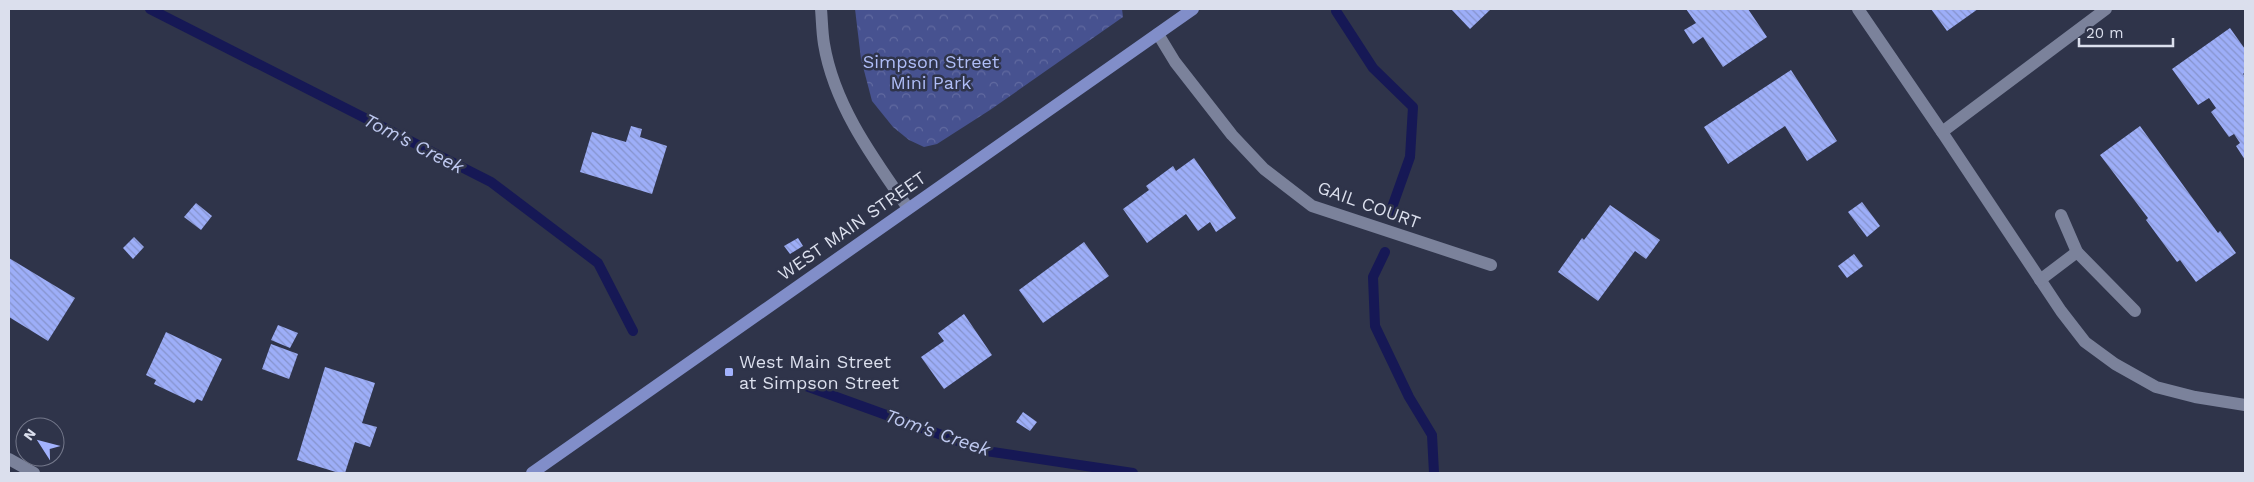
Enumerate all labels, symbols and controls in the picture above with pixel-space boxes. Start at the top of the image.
scale bar [2079,15,2173,47]
text: 20 m [2086,24,2124,42]
park label: Simpson Street Mini Park [863,51,1000,93]
water label: Tom's Creek [360,108,468,179]
street label: WEST MAIN STREET [774,166,930,285]
street label: GAIL COURT [1315,176,1423,233]
place label: West Main Street at Simpson Street [739,351,899,393]
marker: West Main Street at Simpson Street [723,366,735,378]
water label: Tom's Creek [882,404,994,461]
north arrow [15,417,65,467]
text: N [20,425,39,443]

